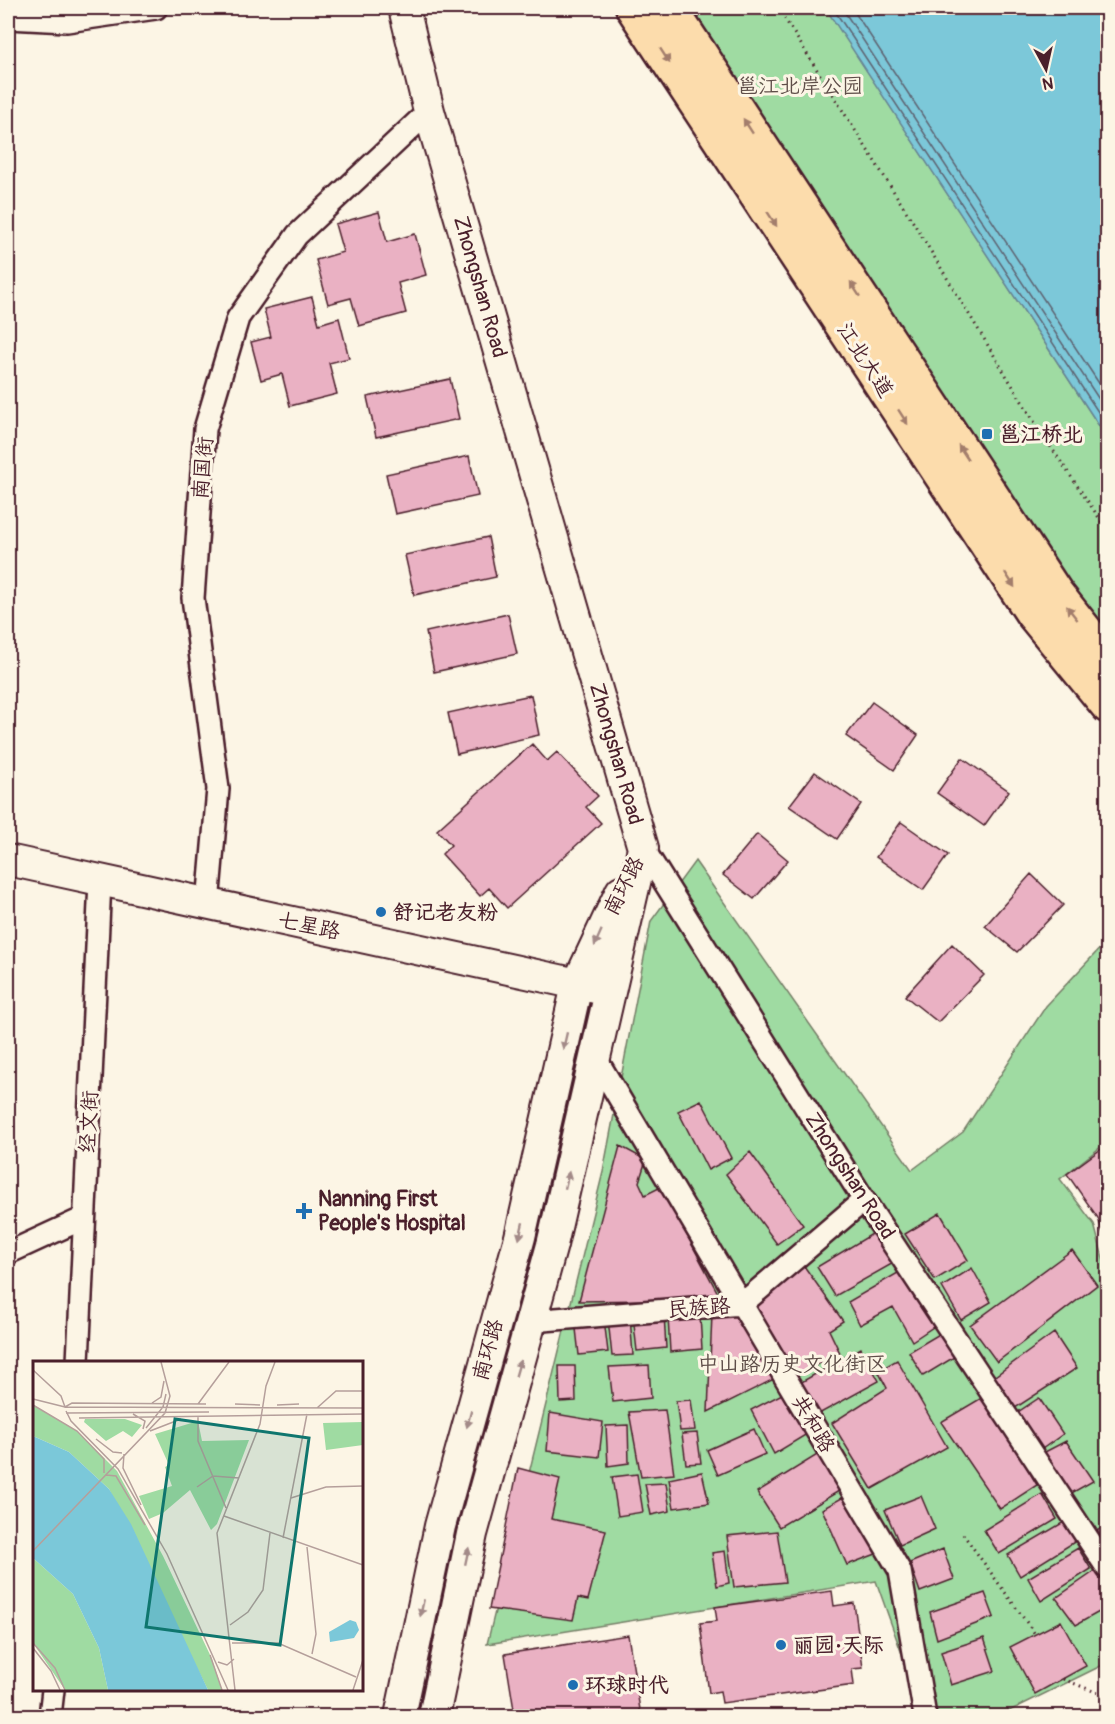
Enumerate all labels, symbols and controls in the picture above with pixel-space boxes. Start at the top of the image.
north arrow [1016,39,1076,99]
one-way arrow [659,48,671,64]
text: N [1041,72,1055,94]
park label: 邕江北岸公园 [737,73,863,100]
one-way arrow [743,118,754,134]
one-way arrow [767,211,778,227]
street label: Zhongshan Road [447,213,513,361]
one-way arrow [850,281,861,297]
street label: 江北大道 [831,317,899,403]
one-way arrow [897,409,908,425]
place label: 邕江桥北 [999,421,1083,448]
marker: 邕江桥北 [980,427,994,441]
street label: 南国街 [187,435,219,501]
one-way arrow [957,443,968,460]
one-way arrow [1004,572,1015,588]
one-way arrow [1066,606,1078,621]
street label: Zhongshan Road [583,680,649,828]
street label: 南环路 [598,852,650,920]
place label: 舒记老友粉 [393,899,498,926]
marker: 舒记老友粉 [374,905,388,919]
street label: 七星路 [275,906,343,946]
one-way arrow [594,930,603,947]
one-way arrow [559,1032,569,1050]
street label: 经文街 [74,1090,104,1154]
street label: Zhongshan Road [799,1107,901,1245]
one-way arrow [563,1170,572,1189]
place label: Nanning First People's Hospital [318,1186,466,1237]
marker: Nanning First People's Hospital [295,1202,313,1220]
one-way arrow [516,1222,525,1241]
street label: 民族路 [667,1292,731,1324]
street label: 南环路 [467,1316,509,1384]
park label: 中山路历史文化街区 [698,1351,887,1378]
one-way arrow [514,1359,523,1377]
inset map [33,1361,363,1691]
street label: 共和路 [785,1390,841,1458]
one-way arrow [464,1410,473,1428]
one-way arrow [463,1547,472,1566]
one-way arrow [417,1599,427,1617]
place label: 丽园·天际 [793,1632,884,1659]
marker: 丽园·天际 [774,1638,788,1652]
place label: 环球时代 [585,1672,669,1699]
marker: 环球时代 [566,1678,580,1692]

